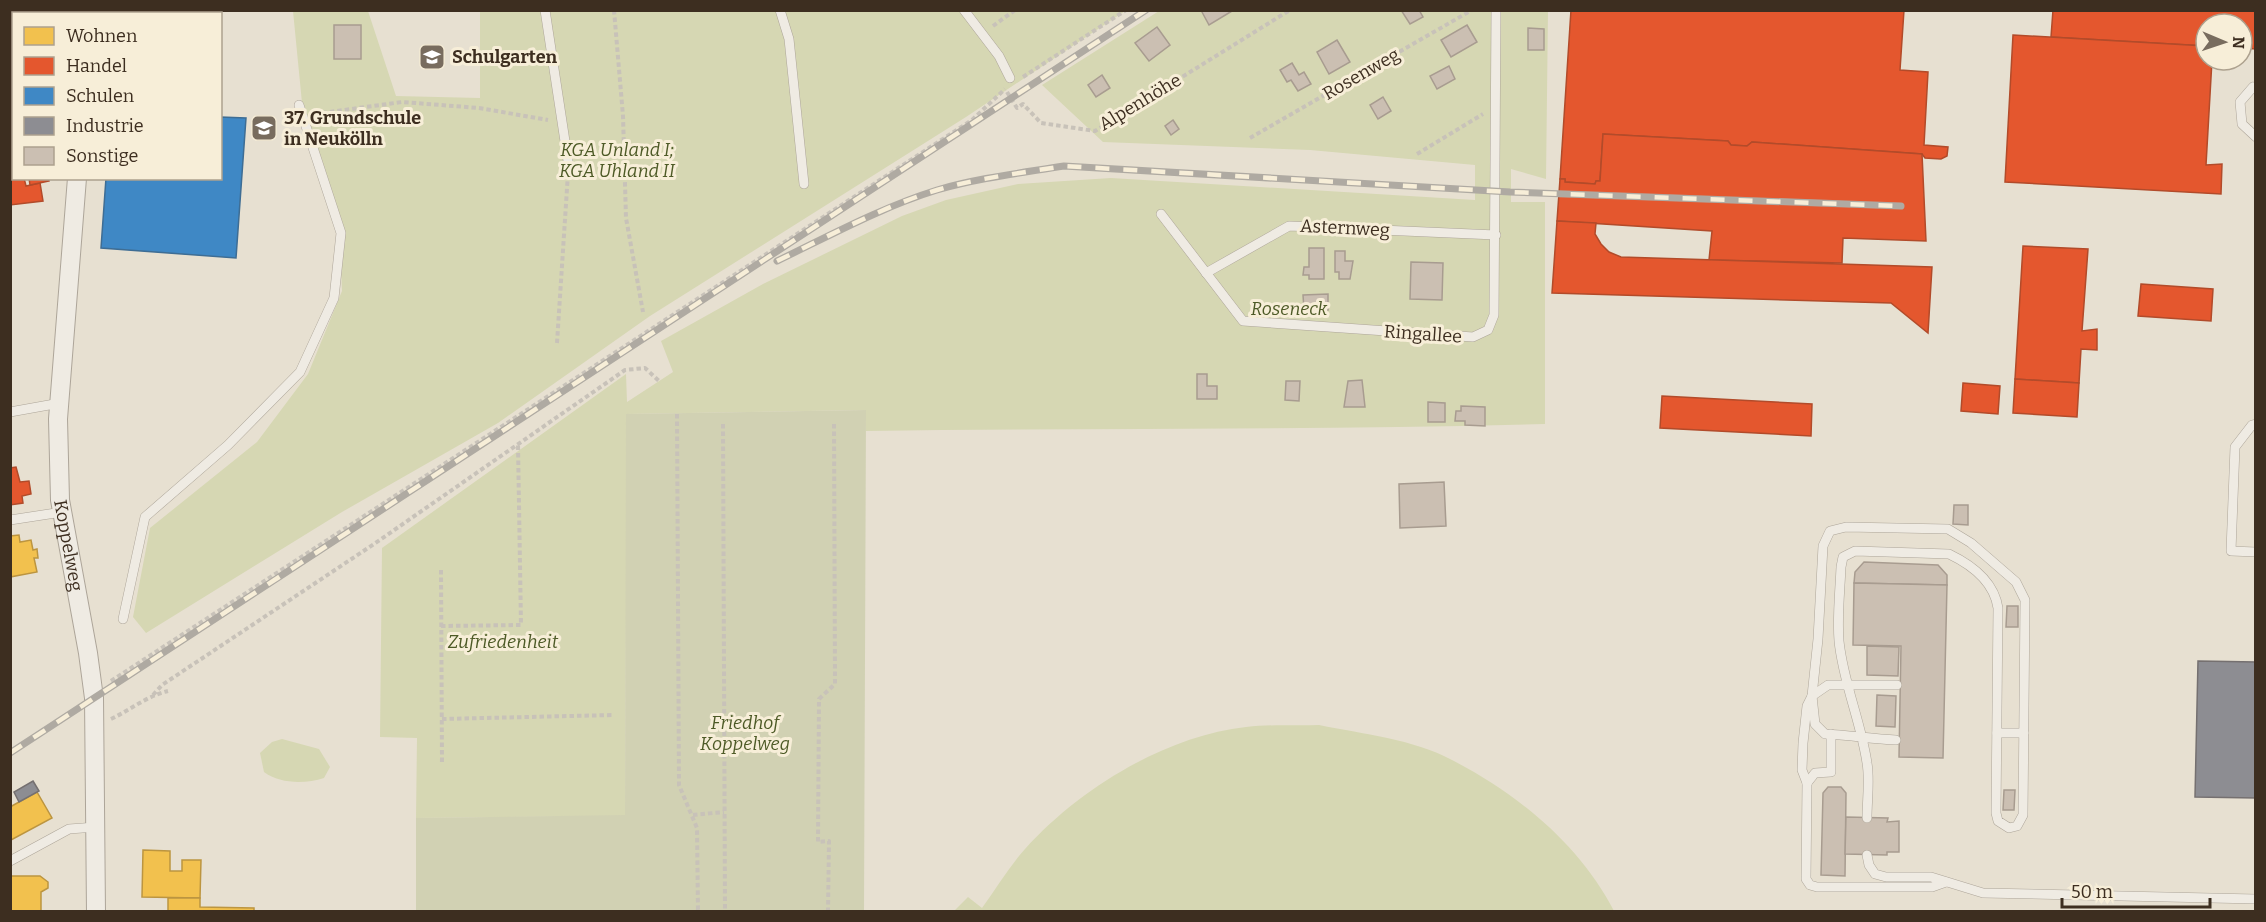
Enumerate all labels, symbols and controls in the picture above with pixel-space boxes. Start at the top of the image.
legend [12,12,222,180]
north arrow [2194,12,2254,72]
text: Wohnen [66,25,138,47]
text: N [2229,36,2248,49]
school or university icon: Schulgarten [417,42,447,72]
street label: Rosenweg [1319,43,1403,105]
place label: Schulgarten [452,46,558,68]
text: Handel [66,55,127,77]
street label: Alpenhöhe [1095,69,1185,135]
text: Schulen [66,85,135,107]
place label: 37. Grundschule in Neukölln [284,107,421,150]
school or university icon: 37. Grundschule in Neukölln [249,113,279,143]
text: Industrie [66,115,144,137]
park label: KGA Unland I; KGA Uhland II [559,139,676,182]
text: Sonstige [66,145,138,167]
street label: Asternweg [1300,215,1390,241]
park label: Roseneck [1251,298,1328,320]
street label: Ringallee [1383,320,1463,348]
street label: Koppelweg [49,498,87,593]
park label: Zufriedenheit [448,631,559,653]
park label: Friedhof Koppelweg [700,712,790,755]
scale bar [2062,871,2210,909]
text: 50 m [2071,881,2113,903]

